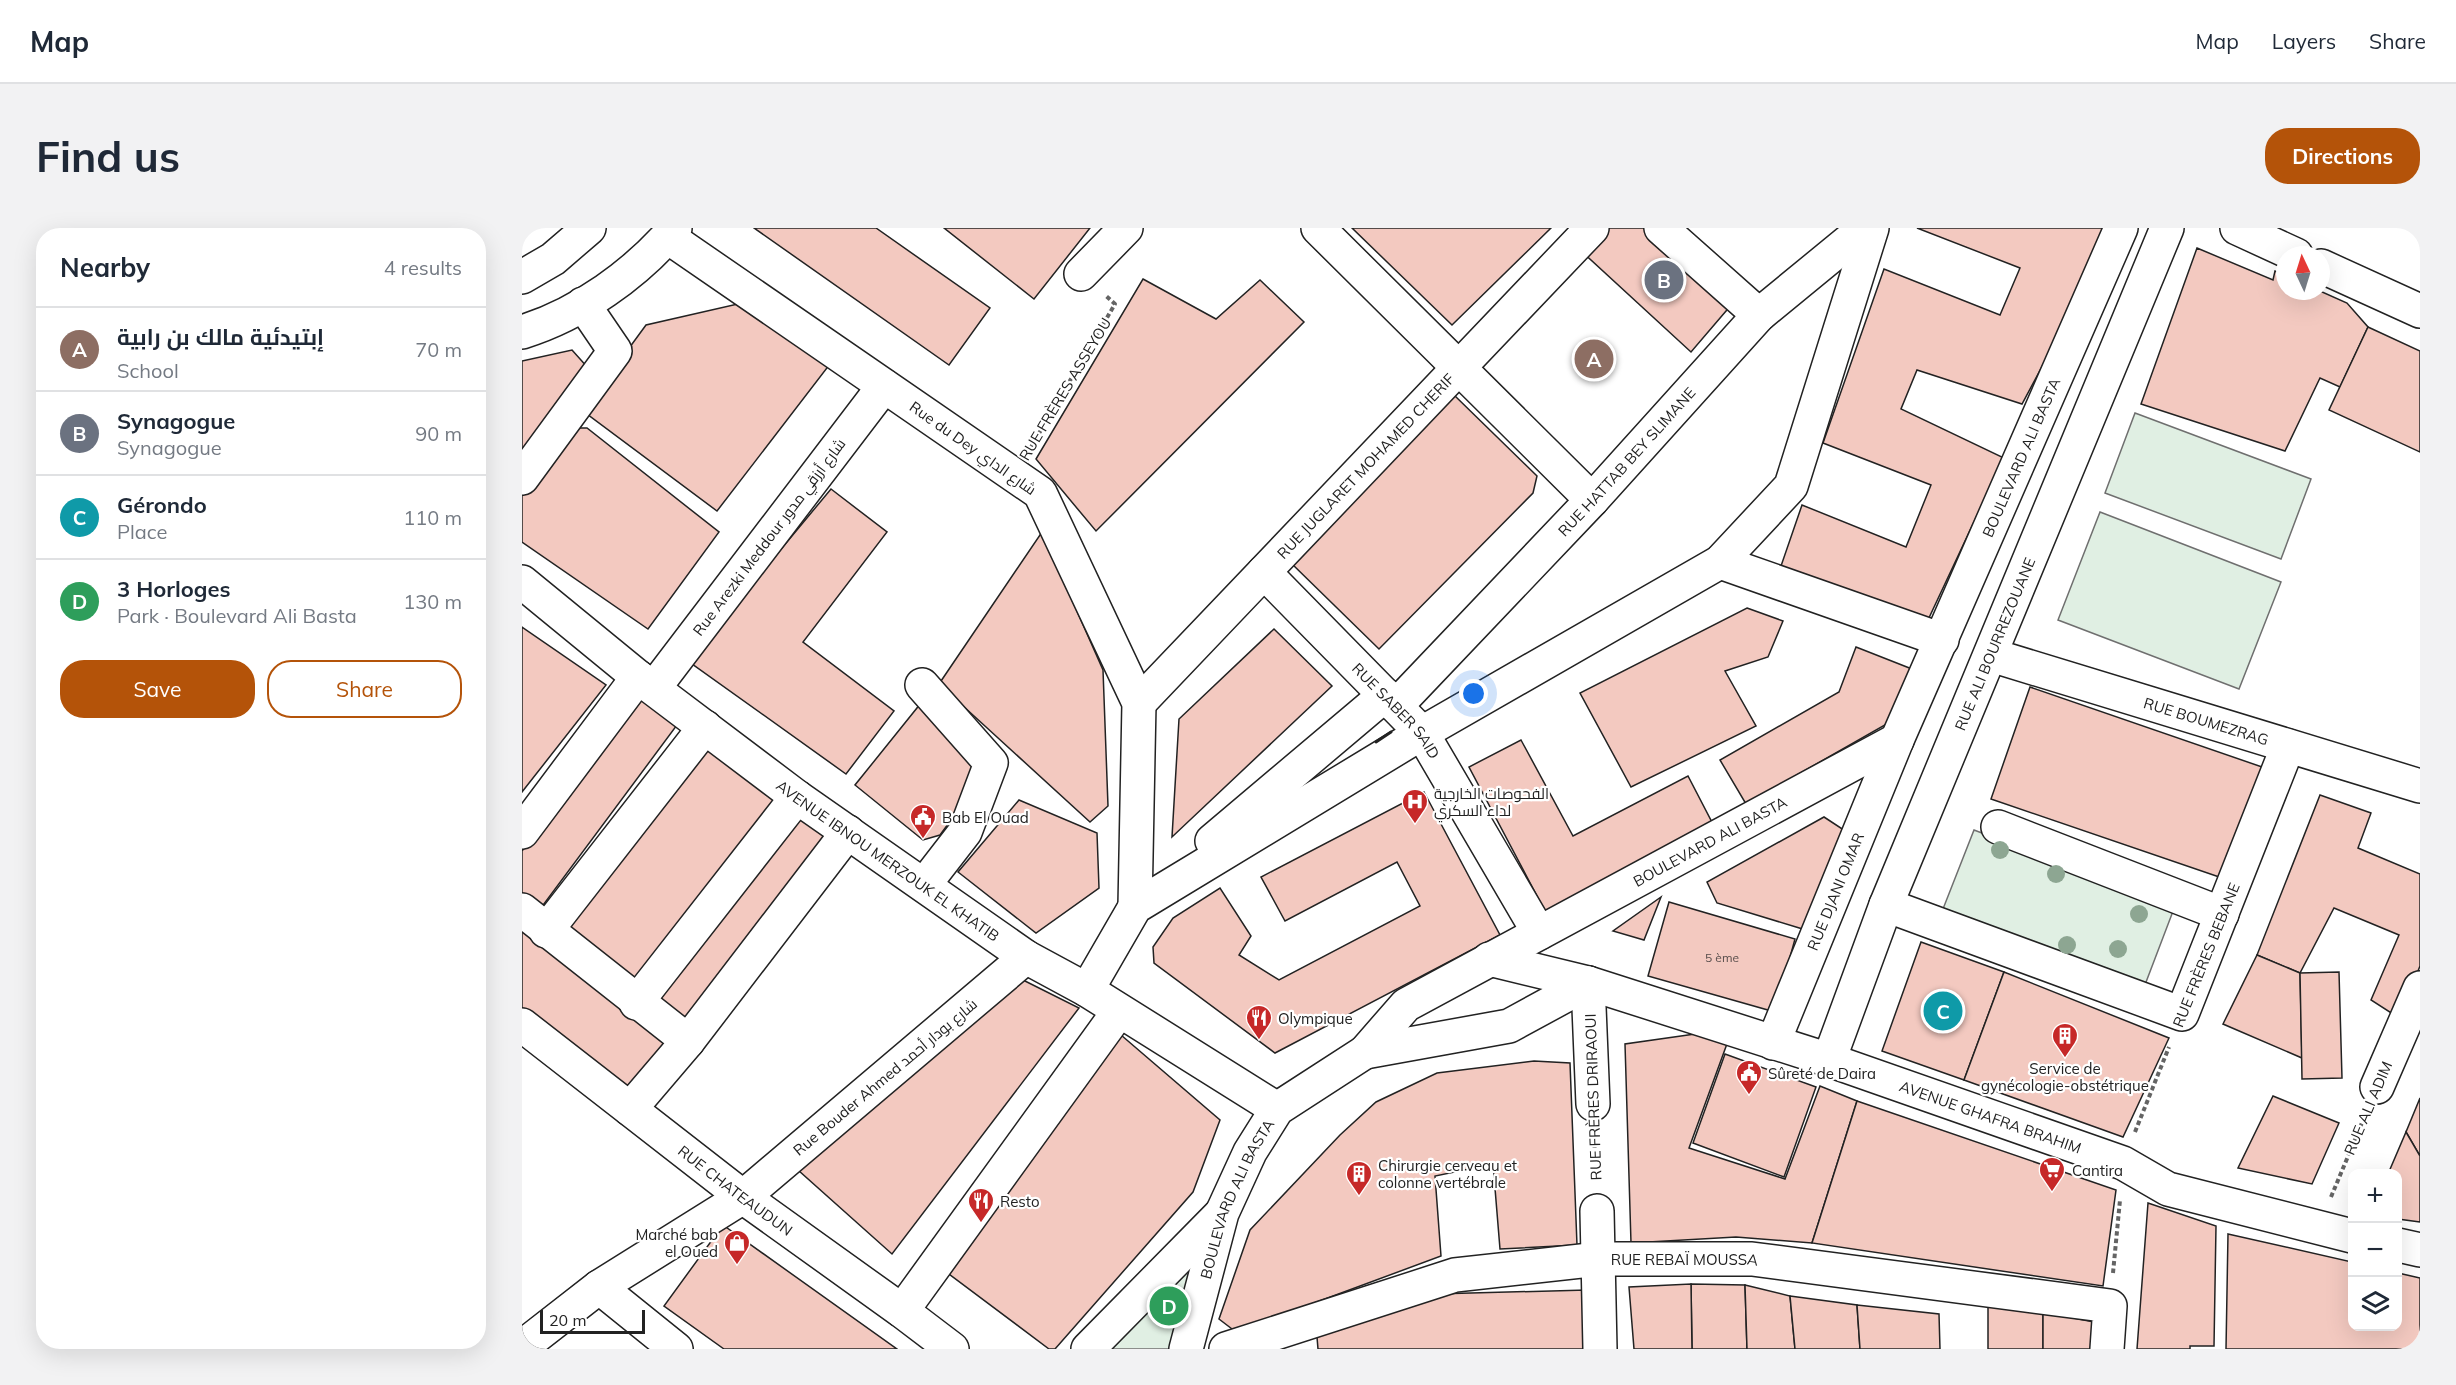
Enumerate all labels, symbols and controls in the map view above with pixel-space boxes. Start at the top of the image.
text: Map [30,24,89,59]
text: Map [2196,28,2239,54]
text: Layers [2272,28,2336,54]
text: Share [2369,28,2426,54]
button: Directions [2265,128,2420,184]
text: Find us [36,130,180,183]
north arrow [2276,246,2330,300]
text: Nearby [60,251,150,284]
text: 4 results [384,255,462,280]
pin: B [1644,257,1684,302]
street label: RUE FRÈRES ASSEYOU [1015,314,1115,464]
text: إبتيدئية مالك بن رابية [117,323,324,351]
pin: A [1574,336,1614,382]
text: A [72,337,87,362]
text: 70 m [415,337,462,362]
text: School [117,358,179,383]
street label: RUE JUGLARET MOHAMED CHERIF [1273,369,1458,562]
street label: BOULEVARD ALI BASTA [1978,375,2064,540]
street label: RUE HATTAB BEY SLIMANE [1553,383,1699,540]
street label: Rue du Dey شارع الداي [904,397,1040,501]
text: Synagogue [117,407,235,435]
text: B [73,421,86,446]
text: 90 m [415,421,462,446]
text: Synagogue [117,435,222,460]
street label: Rue Arezki Meddour شارع أرزقي مدور [689,435,852,641]
text: Gérondo [117,491,207,519]
text: C [73,505,86,530]
text: 110 m [403,505,462,530]
text: Place [117,519,167,544]
street label: RUE ALI BOURREZOUANE [1950,554,2039,733]
text: 3 Horloges [117,575,230,603]
text: D [72,589,87,614]
text: 130 m [403,589,462,614]
text: Park · Boulevard Ali Basta [117,603,357,628]
street label: RUE SABER SAID [1349,658,1444,762]
button: Save [60,660,255,718]
button: Share [267,660,462,718]
your location [1459,679,1488,708]
street label: RUE BOUMEZRAG [2141,693,2271,749]
street label: AVENUE IBNOU MERZOUK EL KHATIB [773,775,1003,945]
place label: الفحوصات الخارجية لداء السكري [1434,784,1549,823]
hospital icon: الفحوصات الخارجية لداء السكري [1400,787,1430,825]
street label: BOULEVARD ALI BASTA [1630,792,1790,890]
public building icon: Bab El Ouad [908,802,938,840]
place label: Bab El Ouad [942,808,1029,827]
street label: RUE DJANI OMAR [1803,829,1868,953]
street label: RUE FRÈRES BEBANE [2168,880,2244,1030]
house number: 5 ème [1705,950,1739,965]
pin: C [1924,988,1962,1034]
street label: Rue Bouder Ahmed شارع بودار أحمد [789,994,982,1161]
restaurant icon: Olympique [1244,1003,1274,1041]
place label: Olympique [1278,1009,1353,1028]
street label: RUE FRÈRES DRIRAOUI [1581,1013,1605,1181]
building icon: Service de gynécologie-obstétrique [2050,1021,2080,1059]
public building icon: Sûreté de Daira [1734,1058,1764,1096]
street label: RUE ALI ADIM [2340,1058,2396,1158]
place label: Service de gynécologie-obstétrique [1981,1059,2149,1095]
place label: Sûreté de Daira [1768,1064,1876,1083]
street label: AVENUE GHAFRA BRAHIM [1897,1076,2084,1157]
street label: BOULEVARD ALI BASTA [1195,1115,1278,1281]
street label: RUE CHATEAUDUN [675,1141,797,1239]
supermarket icon: Cantira [2037,1155,2067,1193]
place label: Chirurgie cerveau et colonne vertébrale [1378,1156,1517,1192]
building icon: Chirurgie cerveau et colonne vertébrale [1344,1159,1374,1197]
place label: Cantira [2072,1161,2123,1180]
map controls [2348,1169,2402,1331]
button: + [2348,1169,2402,1223]
restaurant icon: Resto [966,1186,996,1224]
place label: Resto [1000,1192,1039,1211]
button: − [2348,1223,2402,1277]
place label: Marché bab el Oued [635,1225,718,1261]
shop icon: Marché bab el Oued [722,1228,752,1266]
street label: RUE REBAÏ MOUSSA [1611,1249,1759,1269]
button: layers [2348,1277,2402,1331]
pin: D [1150,1284,1188,1328]
scale bar [540,1307,645,1334]
text: 20 m [549,1310,586,1330]

